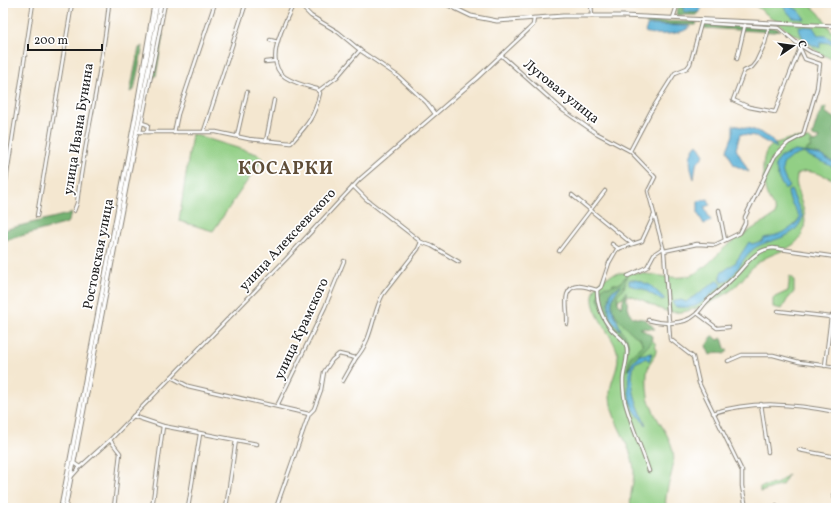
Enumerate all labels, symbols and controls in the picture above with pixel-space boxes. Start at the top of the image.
scale bar [28,26,102,52]
north arrow [773,26,813,66]
text: 200 m [34,33,68,49]
text: С [793,39,809,49]
street label: Луговая улица [519,55,603,129]
street label: улица Ивана Бунина [59,62,99,196]
district label: КОСАРКИ [238,157,334,182]
street label: улица Алексеевского [235,184,341,296]
street label: Ростовская улица [79,197,119,311]
street label: улица Крамского [270,275,334,383]

